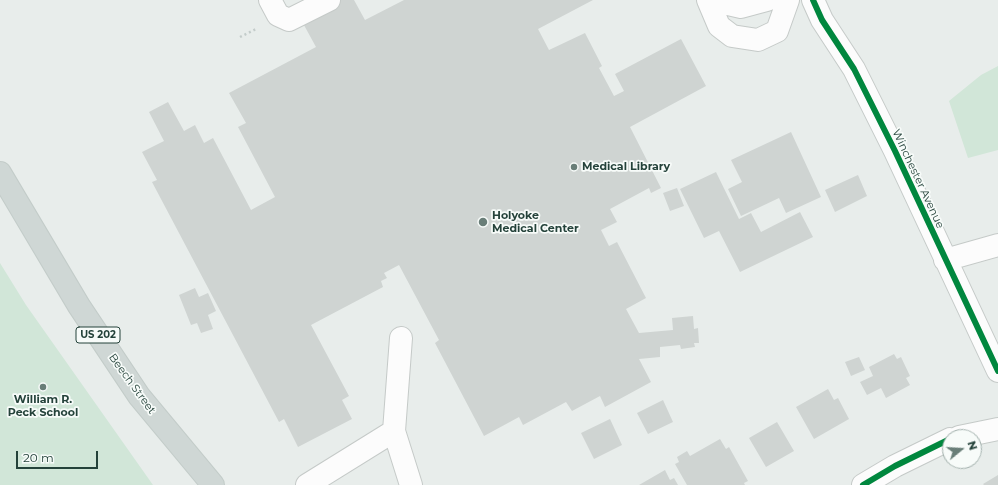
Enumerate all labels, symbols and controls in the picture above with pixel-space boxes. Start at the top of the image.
street label: Winchester Avenue [889,127,947,231]
place label: Medical Library [582,160,670,174]
marker: Medical Library [569,162,579,172]
place label: Holyoke Medical Center [492,209,579,235]
marker: Holyoke Medical Center [477,216,489,228]
road number: US 202 [76,327,120,343]
street label: Beech Street [106,351,158,417]
marker: William R. Peck School [38,382,48,392]
place label: William R. Peck School [8,393,78,419]
north arrow [942,429,982,469]
text: N [964,439,980,452]
scale bar [18,443,100,469]
text: 20 m [23,450,54,465]

